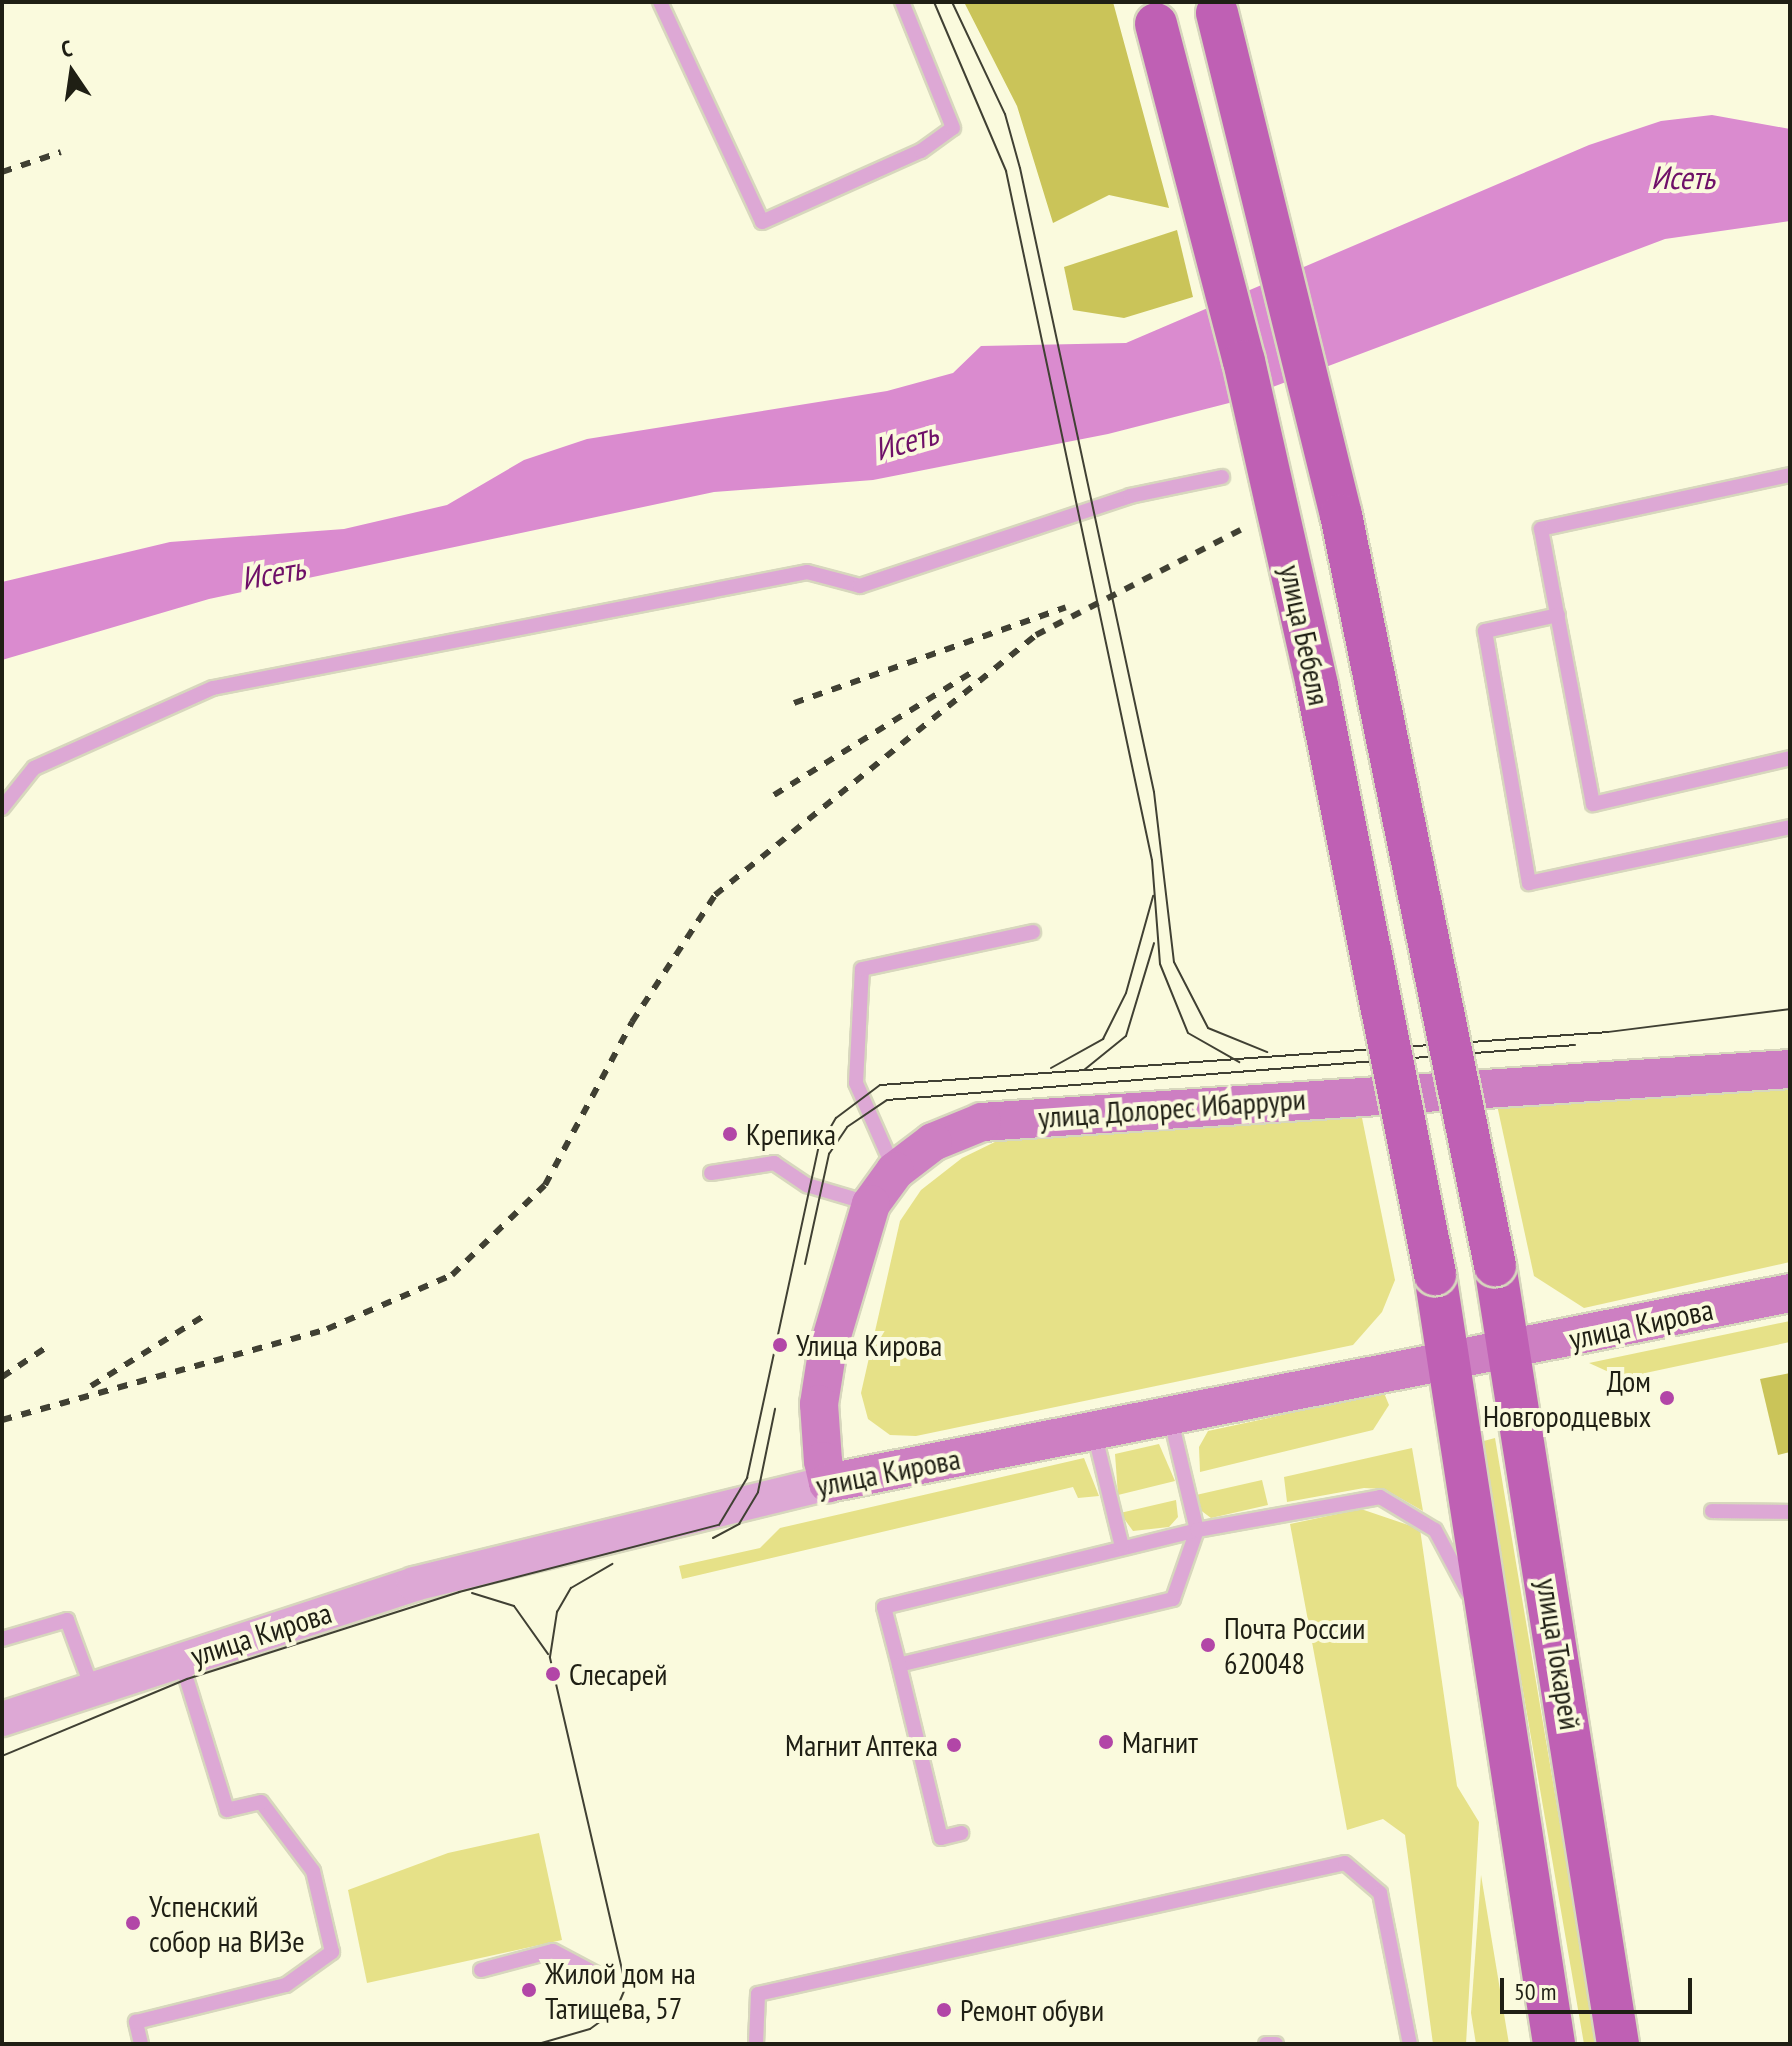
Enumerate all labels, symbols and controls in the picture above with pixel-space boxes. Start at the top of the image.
north arrow [32,32,112,112]
text: С [59,34,75,63]
water label: Исеть [1651,158,1715,196]
water label: Исеть [870,414,942,468]
water label: Исеть [238,549,308,597]
street label: улица Бебеля [1273,562,1337,708]
street label: улица Долорес Ибаррури [1037,1081,1307,1135]
place label: Крепика [746,1116,836,1152]
marker: Крепика [721,1125,739,1143]
street label: улица Кирова [1566,1291,1716,1357]
place label: Улица Кирова [796,1327,942,1363]
marker: Улица Кирова [771,1336,789,1354]
place label: Дом Новгородцевых [1483,1363,1651,1434]
marker: Дом Новгородцевых [1658,1389,1676,1407]
street label: улица Кирова [813,1440,963,1504]
street label: улица Токарей [1529,1575,1589,1733]
street label: улица Кирова [186,1594,336,1674]
place label: Почта России 620048 [1224,1610,1365,1680]
marker: Почта России 620048 [1199,1636,1217,1654]
place label: Слесарей [569,1656,667,1692]
marker: Слесарей [544,1665,562,1683]
place label: Магнит [1122,1724,1198,1760]
place label: Магнит Аптека [784,1727,938,1763]
marker: Магнит [1097,1733,1115,1751]
marker: Магнит Аптека [945,1736,963,1754]
place label: Успенский собор на ВИЗе [149,1888,305,1958]
marker: Успенский собор на ВИЗе [124,1914,142,1932]
place label: Жилой дом на Татищева, 57 [545,1955,696,2026]
scale bar [1504,1962,1696,2012]
text: 50 m [1514,1976,1556,2007]
marker: Жилой дом на Татищева, 57 [520,1981,538,1999]
place label: Ремонт обуви [960,1992,1105,2028]
marker: Ремонт обуви [935,2001,953,2019]

